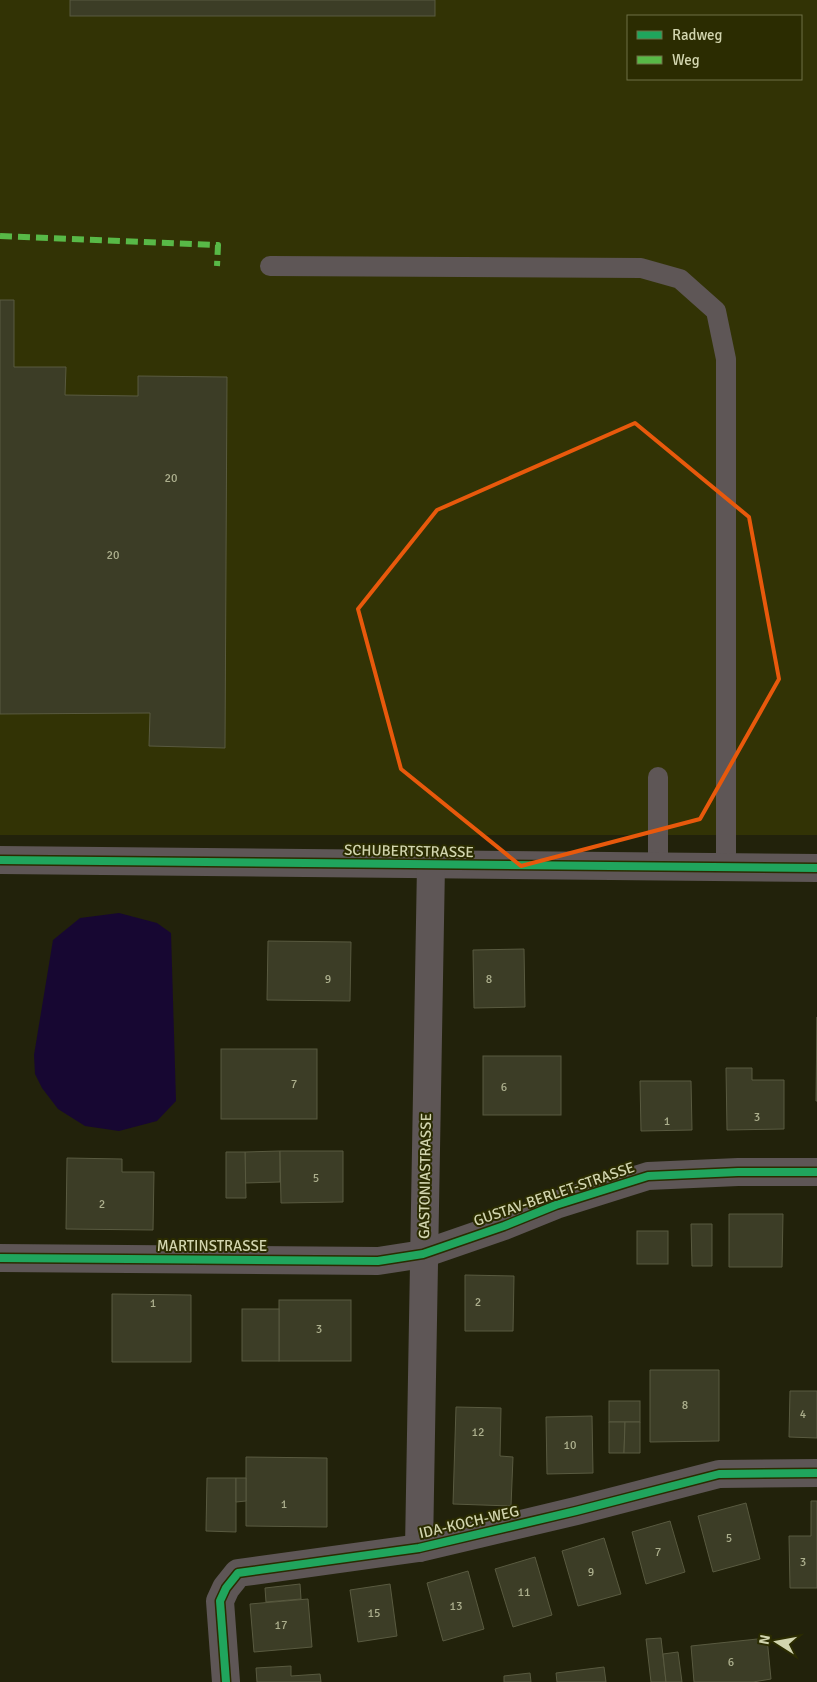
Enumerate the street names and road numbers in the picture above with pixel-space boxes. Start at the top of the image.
street label: SCHUBERTSTRASSE [344,841,474,861]
street label: GASTONIASTRASSE [415,1113,435,1239]
street label: GUSTAV-BERLET-STRASSE [471,1158,637,1230]
street label: MARTINSTRASSE [157,1237,267,1255]
street label: IDA-KOCH-WEG [417,1502,521,1542]

